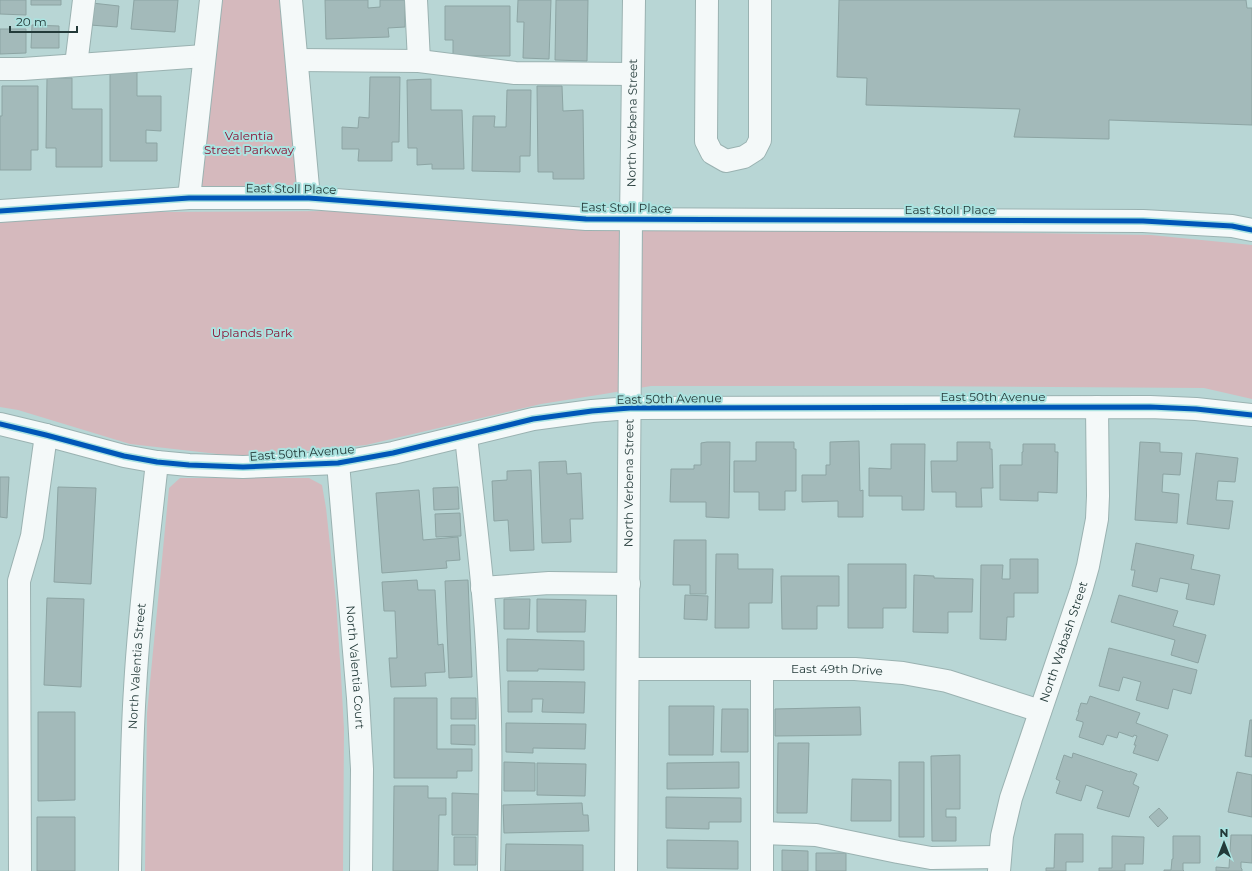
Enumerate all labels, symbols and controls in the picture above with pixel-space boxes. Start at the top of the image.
scale bar [10,8,77,34]
text: 20 m [16,14,47,29]
street label: North Verbena Street [623,59,640,187]
park label: Valentia Street Parkway [204,128,295,157]
street label: East Stoll Place [245,180,337,197]
street label: East Stoll Place [580,199,672,216]
street label: East Stoll Place [905,202,995,217]
park label: Uplands Park [212,325,293,340]
street label: East 50th Avenue [940,389,1046,404]
street label: East 50th Avenue [616,390,722,407]
street label: North Verbena Street [620,419,636,547]
street label: East 50th Avenue [249,441,355,464]
street label: North Wabash Street [1036,579,1090,704]
street label: North Valentia Street [125,602,149,730]
street label: North Valentia Court [343,605,368,730]
street label: East 49th Drive [791,661,883,678]
north arrow [1204,823,1244,863]
text: N [1220,826,1228,840]

